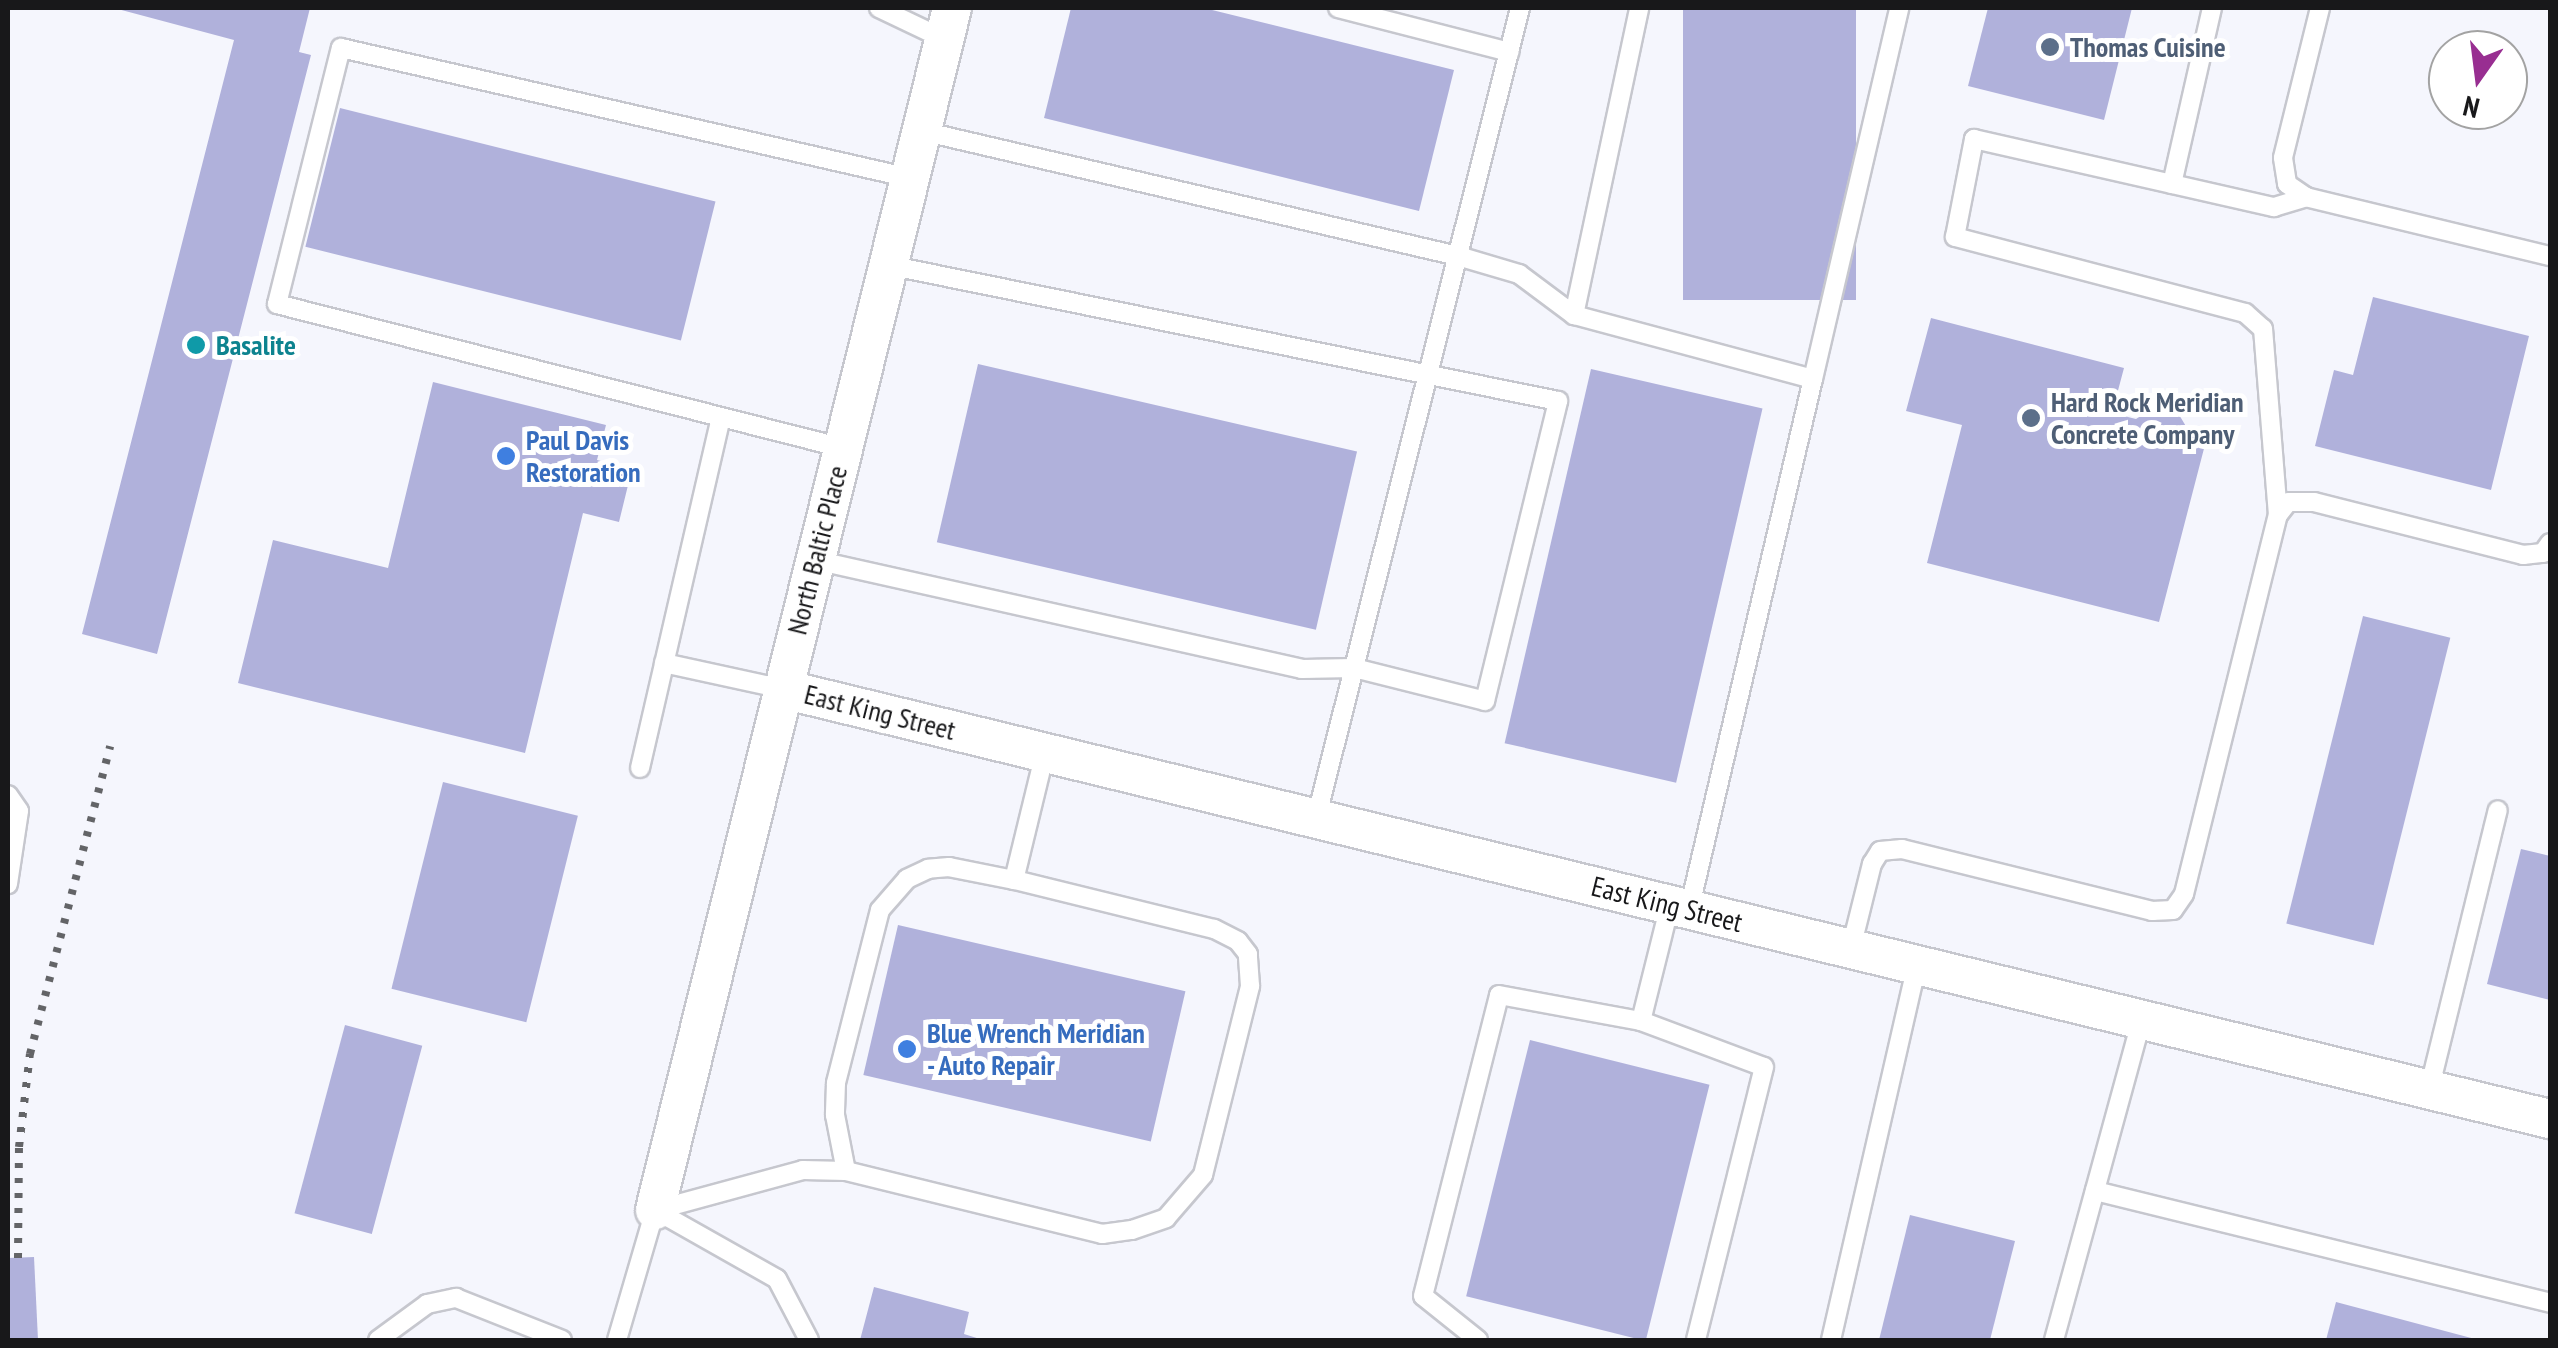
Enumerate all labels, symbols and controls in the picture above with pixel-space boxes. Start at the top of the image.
place label: Thomas Cuisine [2070,30,2226,64]
north arrow [2428,30,2528,130]
marker: Thomas Cuisine [2039,36,2061,58]
text: N [2459,88,2483,127]
place label: Basalite [216,328,296,362]
marker: Basalite [185,334,207,356]
place label: Hard Rock Meridian Concrete Company [2051,385,2244,451]
marker: Hard Rock Meridian Concrete Company [2020,407,2042,429]
place label: Paul Davis Restoration [526,423,641,489]
marker: Paul Davis Restoration [495,445,517,467]
street label: North Baltic Place [780,462,854,638]
street label: East King Street [801,677,959,747]
street label: East King Street [1588,869,1746,939]
place label: Blue Wrench Meridian - Auto Repair [927,1016,1146,1082]
marker: Blue Wrench Meridian - Auto Repair [896,1038,918,1060]

